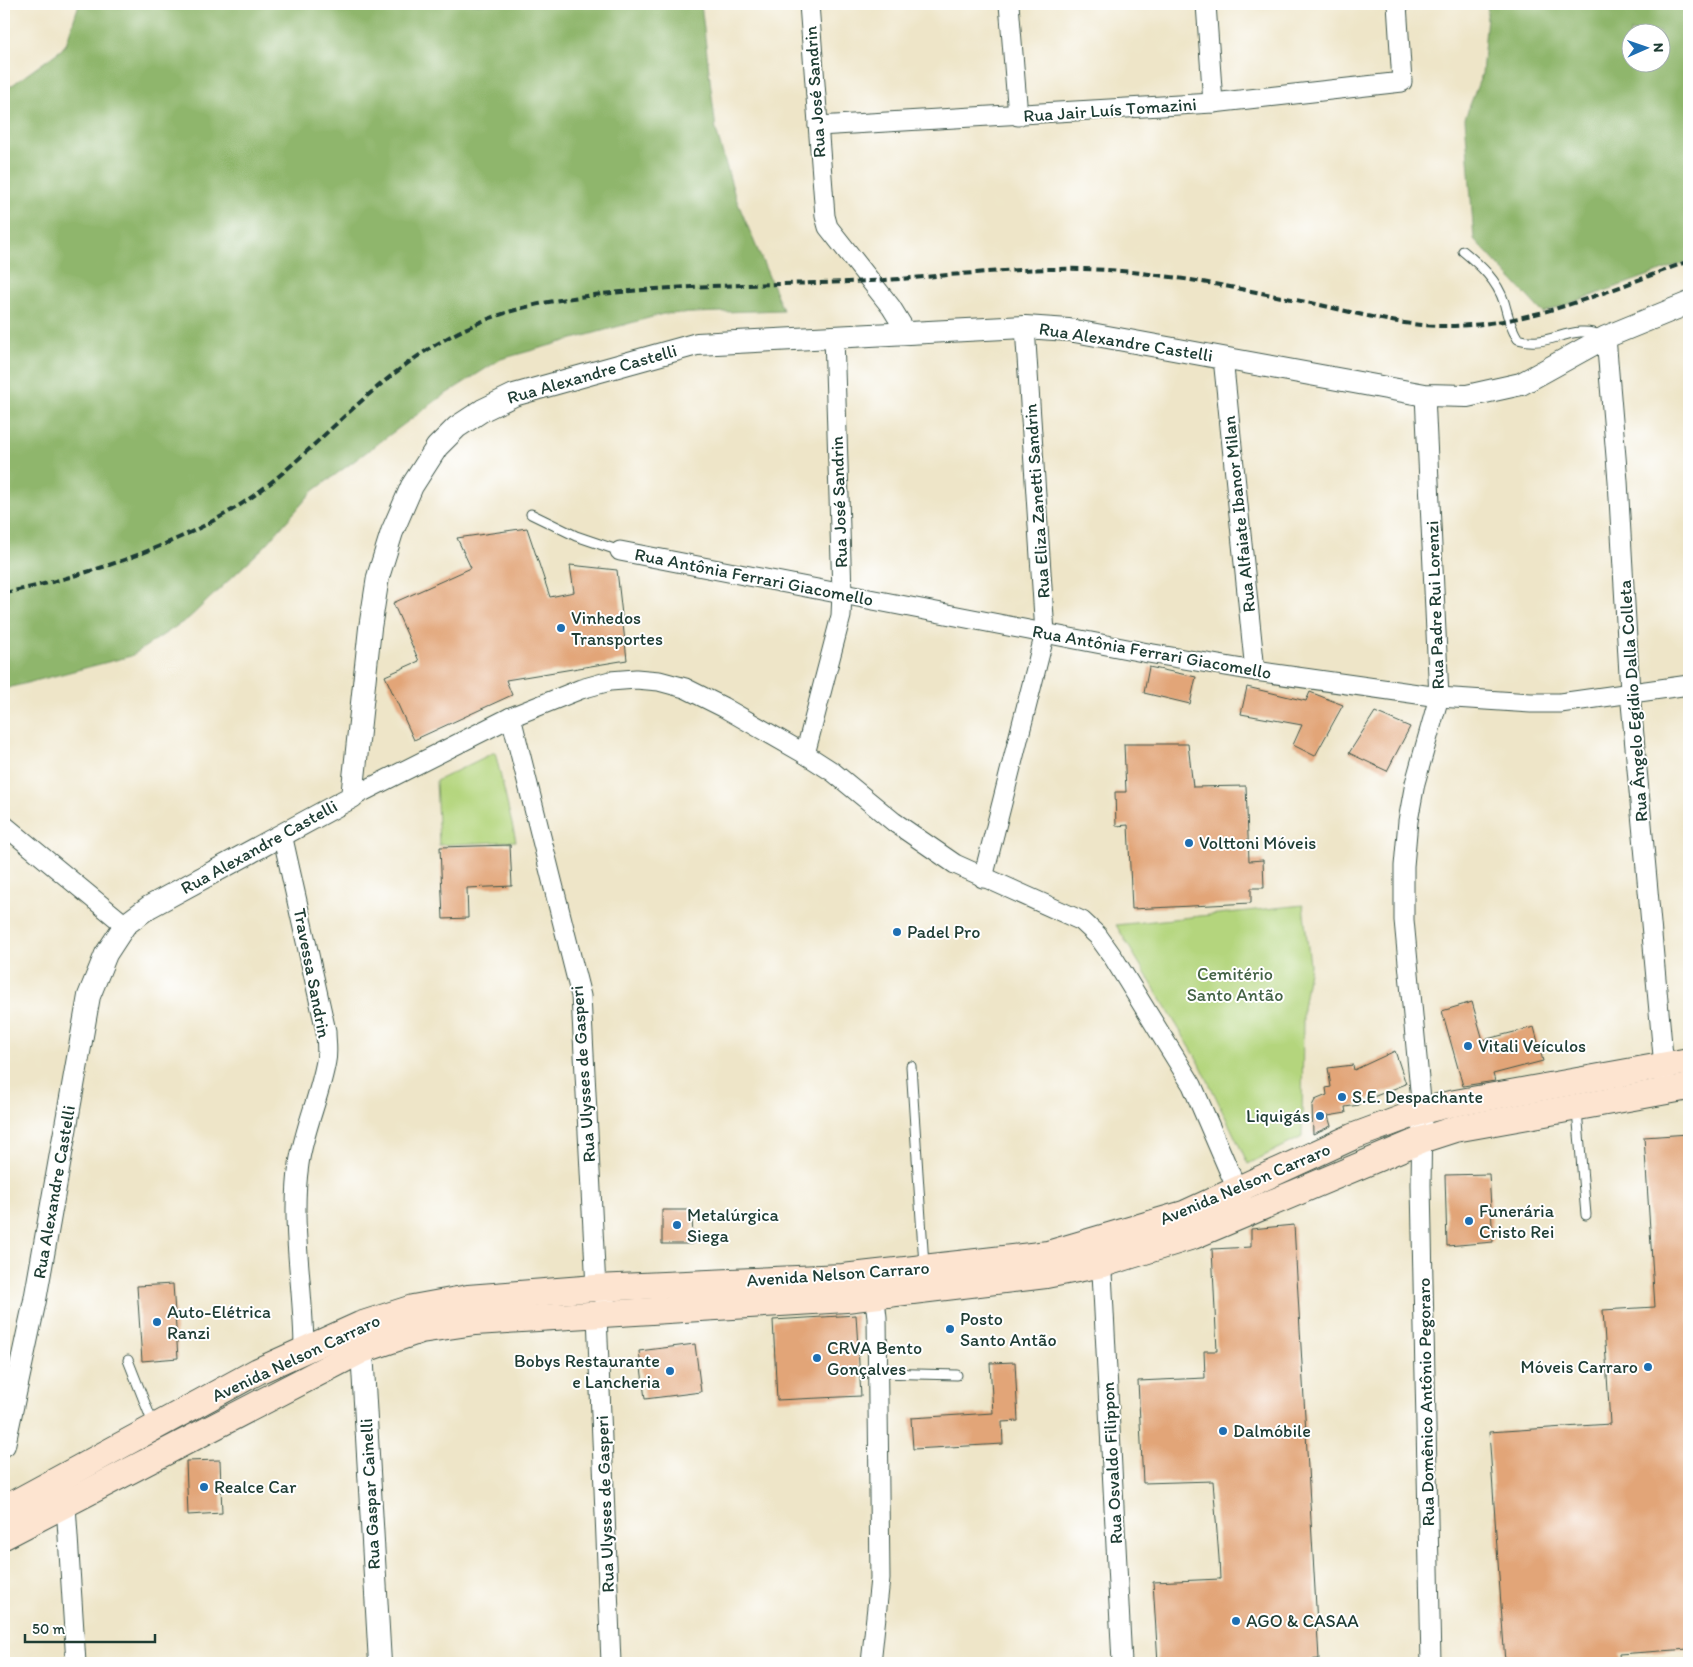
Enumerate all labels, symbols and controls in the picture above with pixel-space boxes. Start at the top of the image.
north arrow [1620,22,1670,72]
street label: Rua José Sandrin [799,25,831,159]
text: N [1650,43,1667,53]
street label: Rua Jair Luís Tomazini [1023,93,1197,127]
street label: Rua Alexandre Castelli [1038,317,1214,367]
street label: Rua Alexandre Castelli [505,339,679,409]
street label: Rua Eliza Zanetti Sandrin [1019,403,1055,599]
street label: Rua Alfaiate Ibanor Milan [1218,414,1260,613]
street label: Rua José Sandrin [826,435,852,568]
street label: Rua Padre Rui Lorenzi [1421,520,1449,690]
street label: Rua Antônia Ferrari Giacomello [633,543,875,611]
street label: Rua Ângelo Egídio Dalla Colleta [1614,579,1652,823]
place label: Vinhedos Transportes [571,607,663,650]
street label: Rua Antônia Ferrari Giacomello [1031,620,1273,684]
marker: Vinhedos Transportes [555,622,567,634]
street label: Rua Alexandre Castelli [177,795,341,899]
place label: Volttoni Móveis [1199,832,1316,854]
marker: Volttoni Móveis [1183,837,1195,849]
street label: Travessa Sandrin [289,906,335,1040]
place label: Padel Pro [907,921,980,943]
marker: Padel Pro [891,926,903,938]
park label: Cemitério Santo Antão [1187,963,1283,1006]
street label: Rua Ulysses de Gasperi [566,985,600,1163]
place label: Vitali Veículos [1478,1035,1586,1057]
marker: Vitali Veículos [1462,1040,1474,1052]
place label: S.E. Despachante [1352,1086,1483,1108]
marker: S.E. Despachante [1336,1091,1348,1103]
street label: Rua Alexandre Castelli [28,1104,80,1280]
place label: Liquigás [1246,1105,1310,1127]
marker: Liquigás [1314,1110,1326,1122]
street label: Avenida Nelson Carraro [1156,1138,1334,1230]
place label: Funerária Cristo Rei [1479,1200,1555,1243]
place label: Metalúrgica Siega [687,1204,780,1247]
marker: Funerária Cristo Rei [1463,1215,1475,1227]
marker: Metalúrgica Siega [671,1219,683,1231]
street label: Avenida Nelson Carraro [746,1257,930,1291]
street label: Rua Domênico Antônio Pegoraro [1413,1277,1439,1527]
place label: Auto-Elétrica Ranzi [167,1301,271,1344]
place label: Posto Santo Antão [960,1308,1057,1351]
street label: Avenida Nelson Carraro [208,1309,384,1407]
marker: Auto-Elétrica Ranzi [151,1316,163,1328]
marker: Posto Santo Antão [944,1323,956,1335]
place label: CRVA Bento Gonçalves [827,1337,922,1380]
place label: Bobys Restaurante e Lancheria [514,1350,660,1393]
marker: CRVA Bento Gonçalves [811,1352,823,1364]
place label: Móveis Carraro [1521,1356,1638,1378]
marker: Móveis Carraro [1642,1361,1654,1373]
marker: Bobys Restaurante e Lancheria [664,1365,676,1377]
street label: Rua Osvaldo Filippon [1097,1381,1127,1545]
street label: Rua Ulysses de Gasperi [591,1415,619,1593]
street label: Rua Gaspar Cainelli [355,1418,385,1570]
place label: Dalmóbile [1233,1420,1311,1442]
marker: Dalmóbile [1217,1425,1229,1437]
place label: Realce Car [214,1476,297,1498]
marker: Realce Car [198,1481,210,1493]
place label: AGO & CASAA [1246,1610,1359,1632]
scale bar [25,1612,155,1644]
marker: AGO & CASAA [1230,1615,1242,1627]
text: 50 m [32,1620,65,1638]

